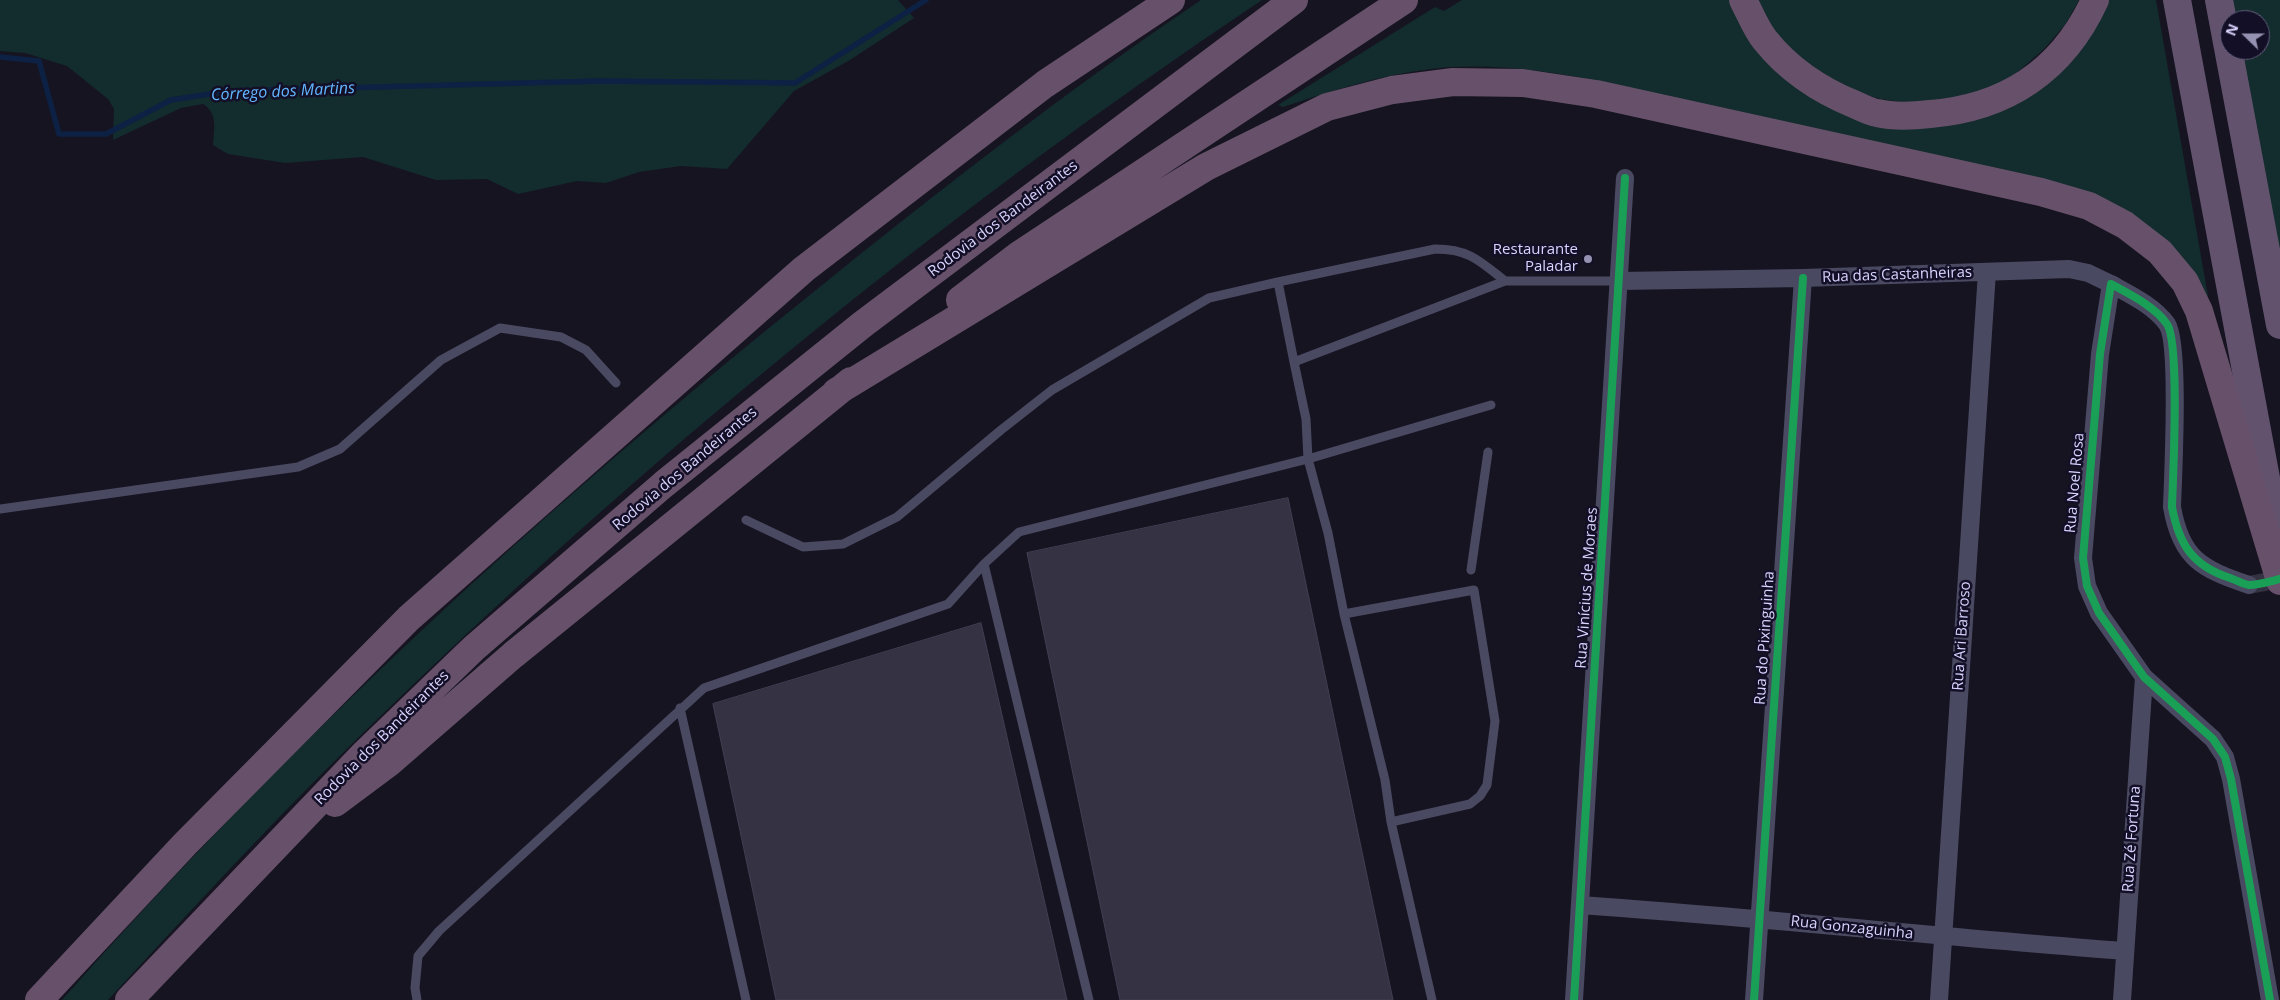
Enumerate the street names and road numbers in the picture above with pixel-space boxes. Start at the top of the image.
street label: Rodovia dos Bandeirantes [925,157,1081,281]
street label: Rua das Castanheiras [1822,263,1972,287]
street label: Rodovia dos Bandeirantes [609,403,761,535]
street label: Rua Noel Rosa [2062,432,2088,534]
street label: Rua Vinícius de Moraes [1572,507,1602,669]
street label: Rua do Pixinguinha [1751,570,1779,706]
street label: Rua Ari Barroso [1949,581,1975,691]
street label: Rodovia dos Bandeirantes [311,667,453,809]
street label: Rua Zé Fortuna [2119,785,2145,893]
street label: Rua Gonzaguinha [1790,913,1914,943]

